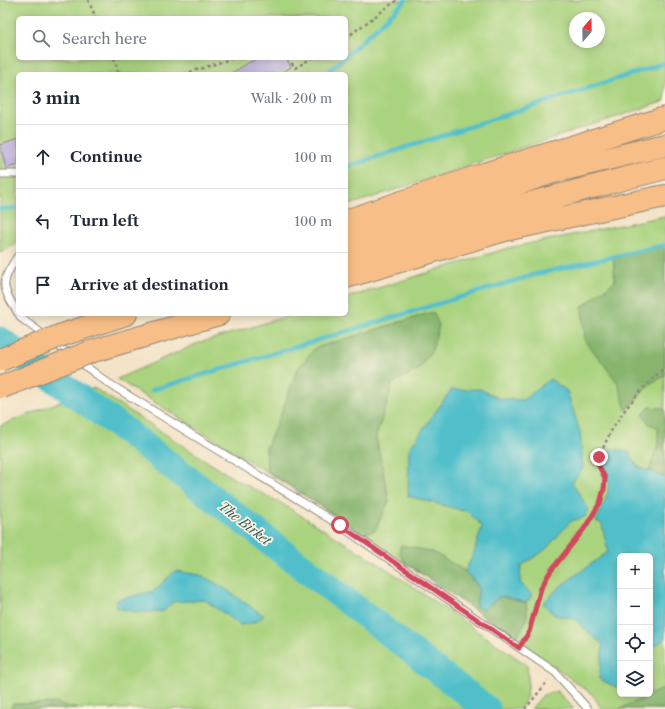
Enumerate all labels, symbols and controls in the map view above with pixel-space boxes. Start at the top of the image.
north arrow [569,12,605,48]
search box [16,16,348,60]
icon: search [30,27,52,49]
text: Search here [62,29,147,48]
text: 3 min [32,88,81,108]
text: Walk · 200 m [251,90,332,106]
icon: ahead [32,146,54,168]
text: Continue [70,147,142,166]
text: 100 m [294,149,332,165]
icon: left [32,210,54,232]
text: Turn left [70,211,139,230]
text: 100 m [294,213,332,229]
icon: arrive [32,274,54,296]
text: Arrive at destination [70,275,229,294]
route end [590,448,608,466]
water label: The Birket [216,498,275,549]
route start [331,516,349,534]
map controls [617,553,653,697]
button: + [617,553,653,589]
button: − [617,589,653,625]
button: locate [617,625,653,661]
button: layers [617,661,653,697]

